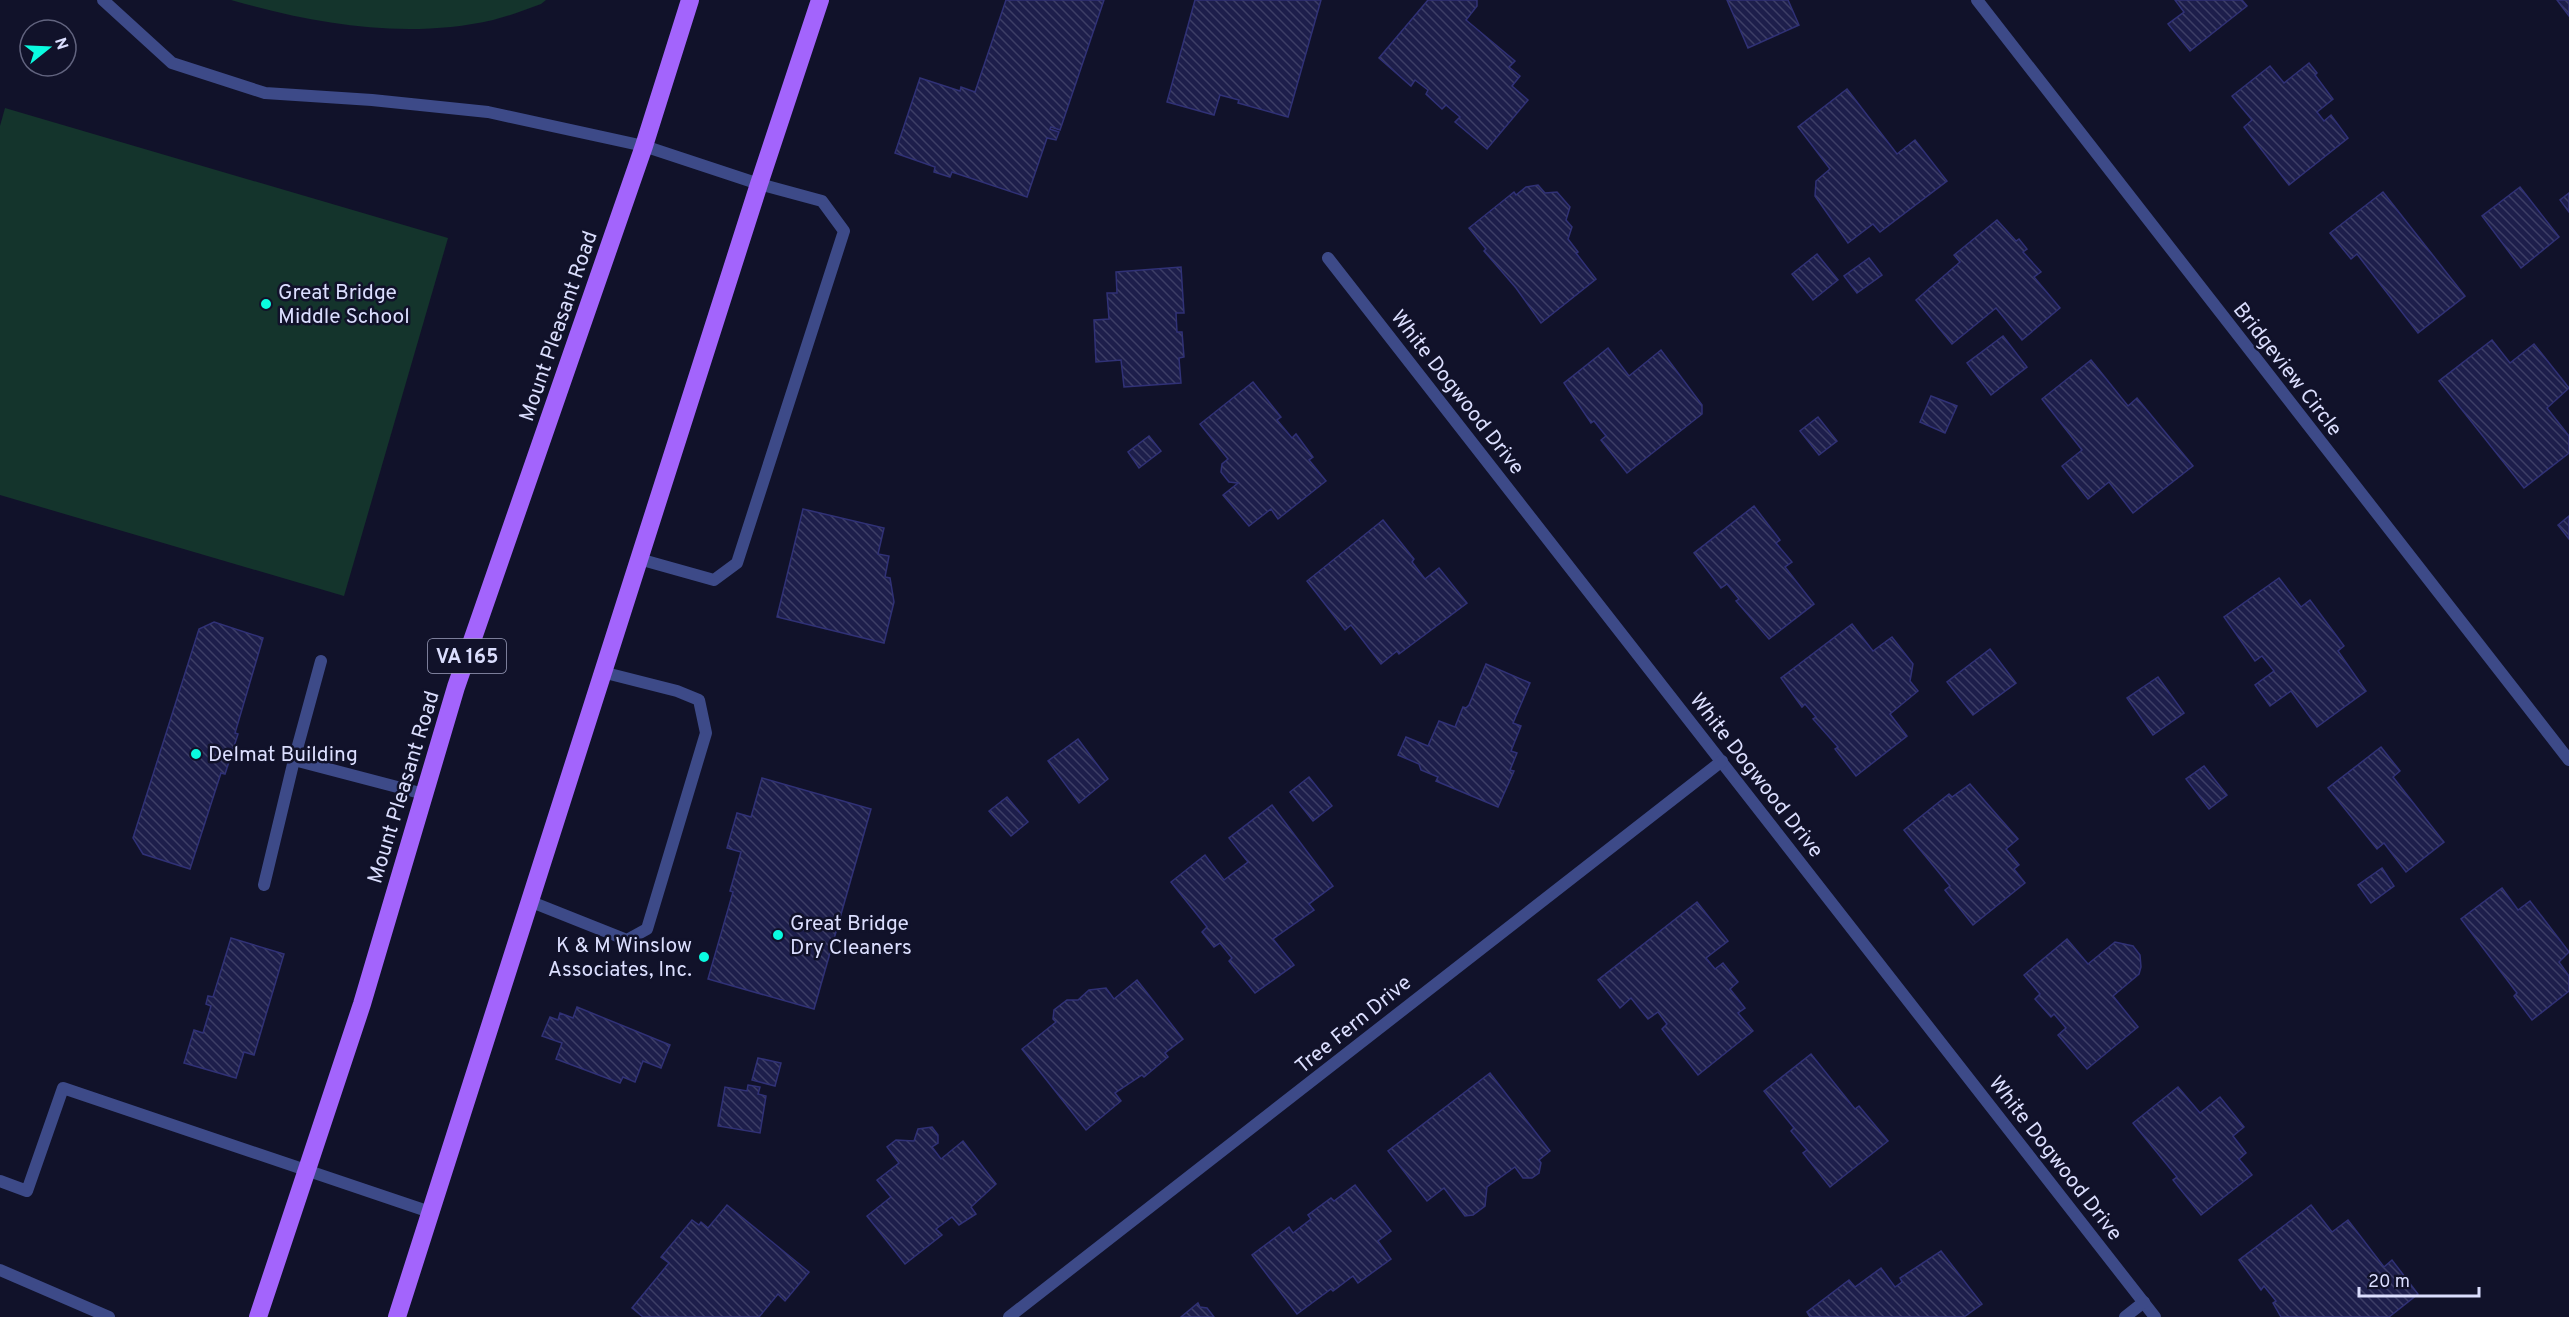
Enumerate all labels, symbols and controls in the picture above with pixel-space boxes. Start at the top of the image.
north arrow [18,18,78,78]
text: N [49,35,72,53]
street label: Mount Pleasant Road [514,228,605,425]
place label: Great Bridge Middle School [278,280,410,331]
marker: Great Bridge Middle School [259,297,273,311]
street label: Bridgeview Circle [2226,298,2348,442]
street label: White Dogwood Drive [1384,305,1530,481]
road number: VA 165 [428,639,506,673]
street label: Mount Pleasant Road [362,688,447,887]
street label: White Dogwood Drive [1683,688,1829,864]
place label: Delmat Building [208,742,358,769]
marker: Delmat Building [189,747,203,761]
place label: Great Bridge Dry Cleaners [790,911,912,962]
marker: Great Bridge Dry Cleaners [771,928,785,942]
place label: K & M Winslow Associates, Inc. [548,933,692,984]
marker: K & M Winslow Associates, Inc. [697,950,711,964]
street label: Tree Fern Drive [1290,970,1418,1080]
street label: White Dogwood Drive [1982,1071,2128,1247]
scale bar [2359,1260,2479,1298]
text: 20 m [2368,1271,2410,1294]

